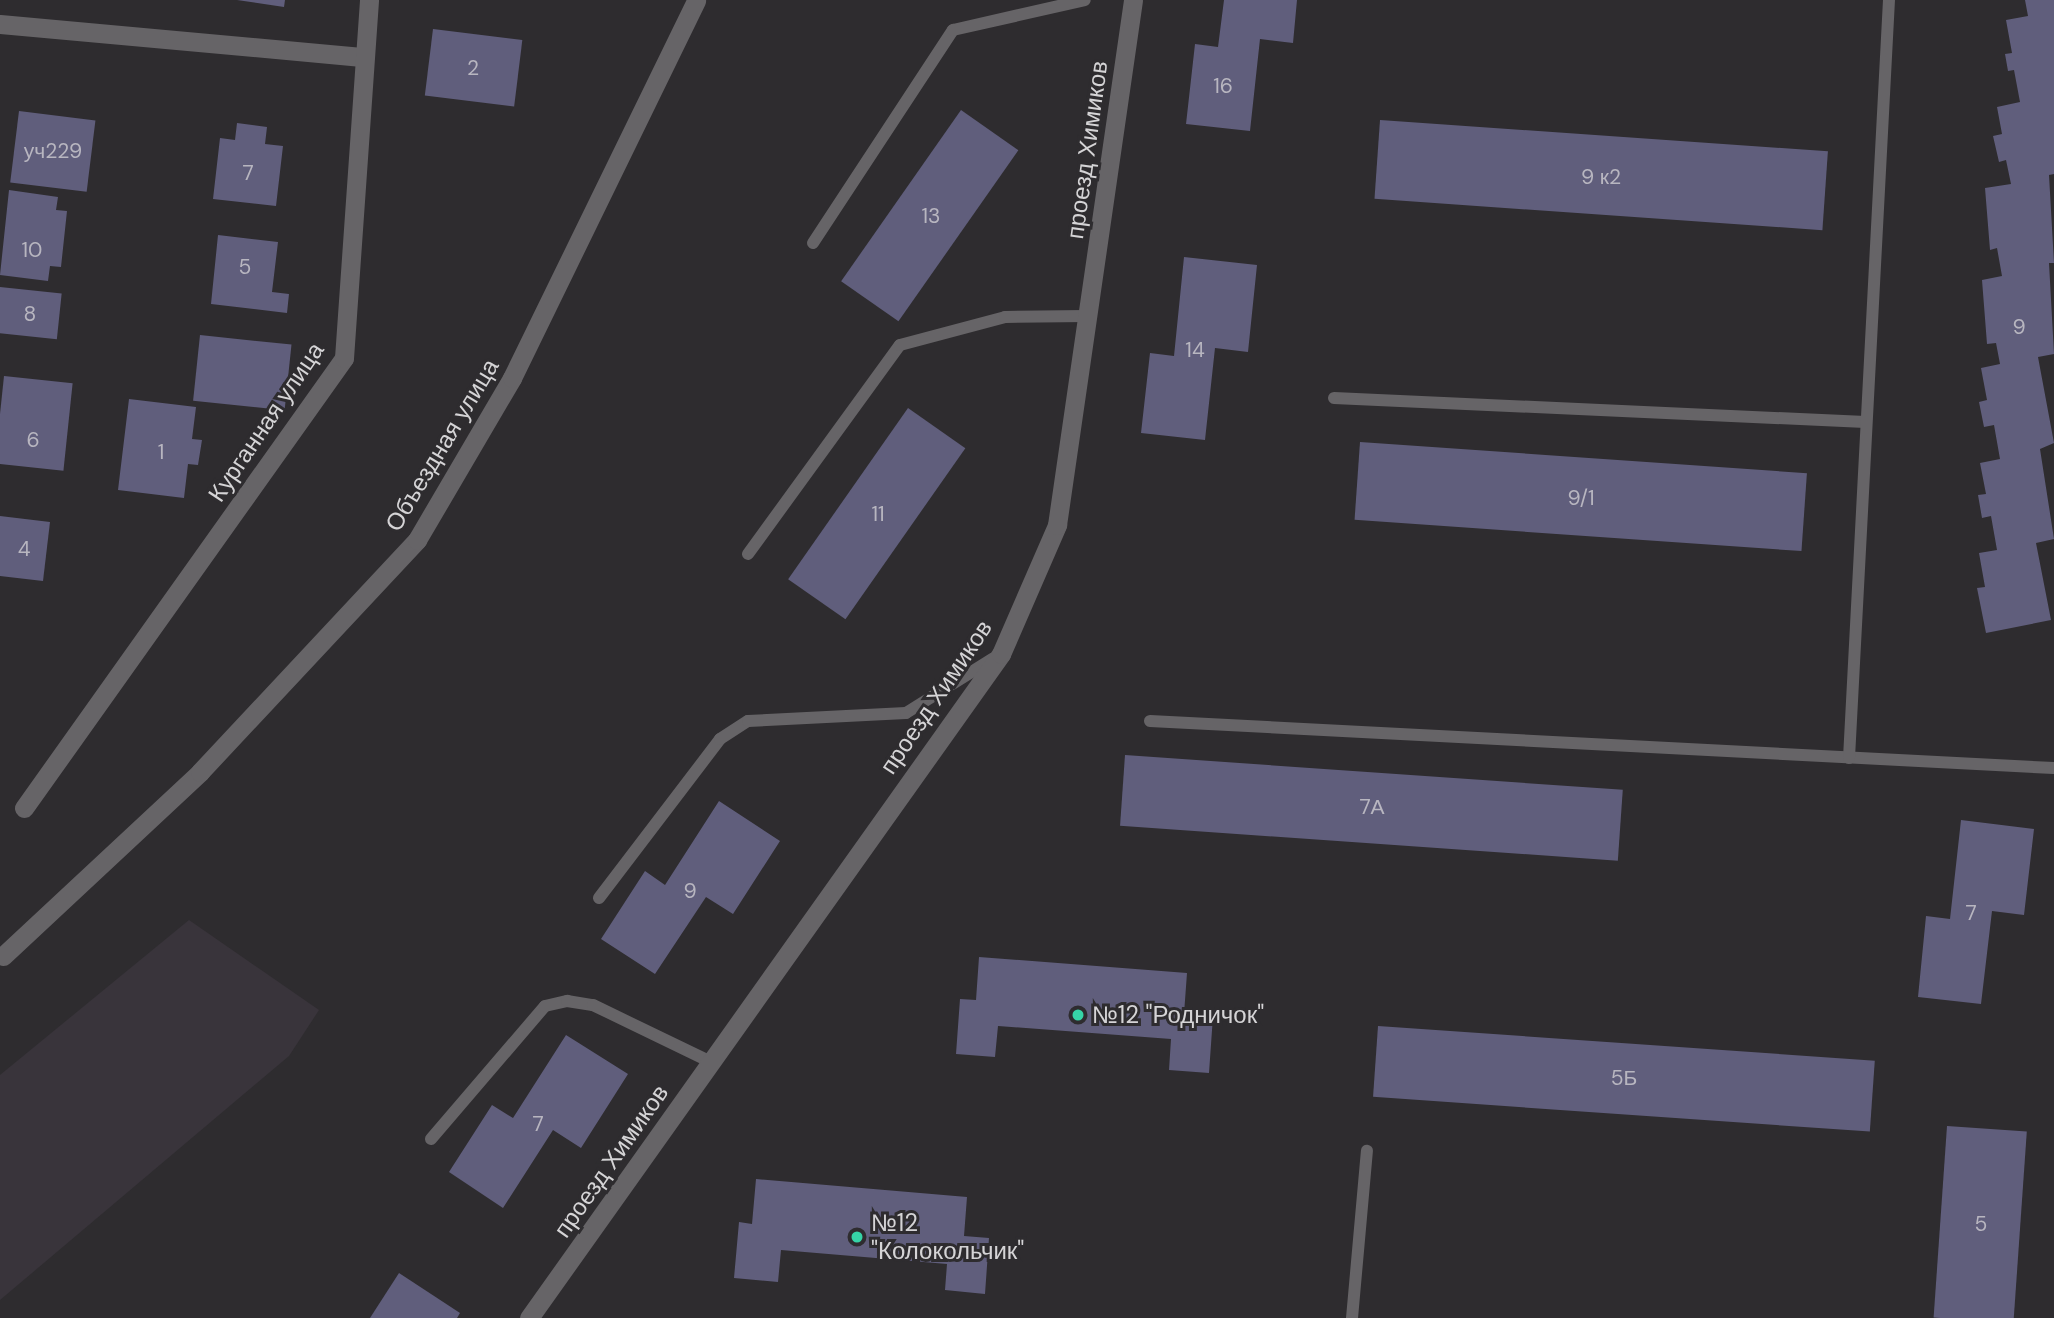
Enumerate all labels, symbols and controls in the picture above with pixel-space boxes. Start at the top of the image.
house number: 2 [467,55,479,81]
street label: проезд Химиков [1060,59,1114,241]
house number: 16 [1213,73,1233,99]
house number: уч229 [24,138,82,164]
house number: 7 [242,160,254,186]
house number: 9 к2 [1581,164,1621,190]
house number: 13 [922,203,940,229]
house number: 10 [22,237,42,263]
house number: 5 [239,254,251,280]
house number: 8 [24,301,36,327]
house number: 9 [2012,314,2026,340]
street label: Курганная улица [202,337,330,507]
house number: 14 [1185,337,1205,363]
street label: Объездная улица [379,354,505,536]
house number: 6 [26,427,40,453]
house number: 1 [158,439,164,465]
house number: 9/1 [1568,485,1594,511]
house number: 11 [871,501,885,527]
house number: 4 [18,536,30,562]
street label: проезд Химиков [874,615,998,779]
house number: 7А [1359,794,1385,820]
house number: 9 [683,878,697,904]
house number: 7 [1965,900,1977,926]
place label: №12 "Родничок" [1092,1001,1264,1029]
marker: №12 "Родничок" [1070,1007,1086,1023]
house number: 5Б [1611,1065,1637,1091]
street label: проезд Химиков [548,1079,674,1243]
house number: 7 [532,1111,544,1137]
place label: №12 "Колокольчик" [871,1209,1024,1265]
house number: 5 [1975,1211,1987,1237]
marker: №12 "Колокольчик" [849,1229,865,1245]

